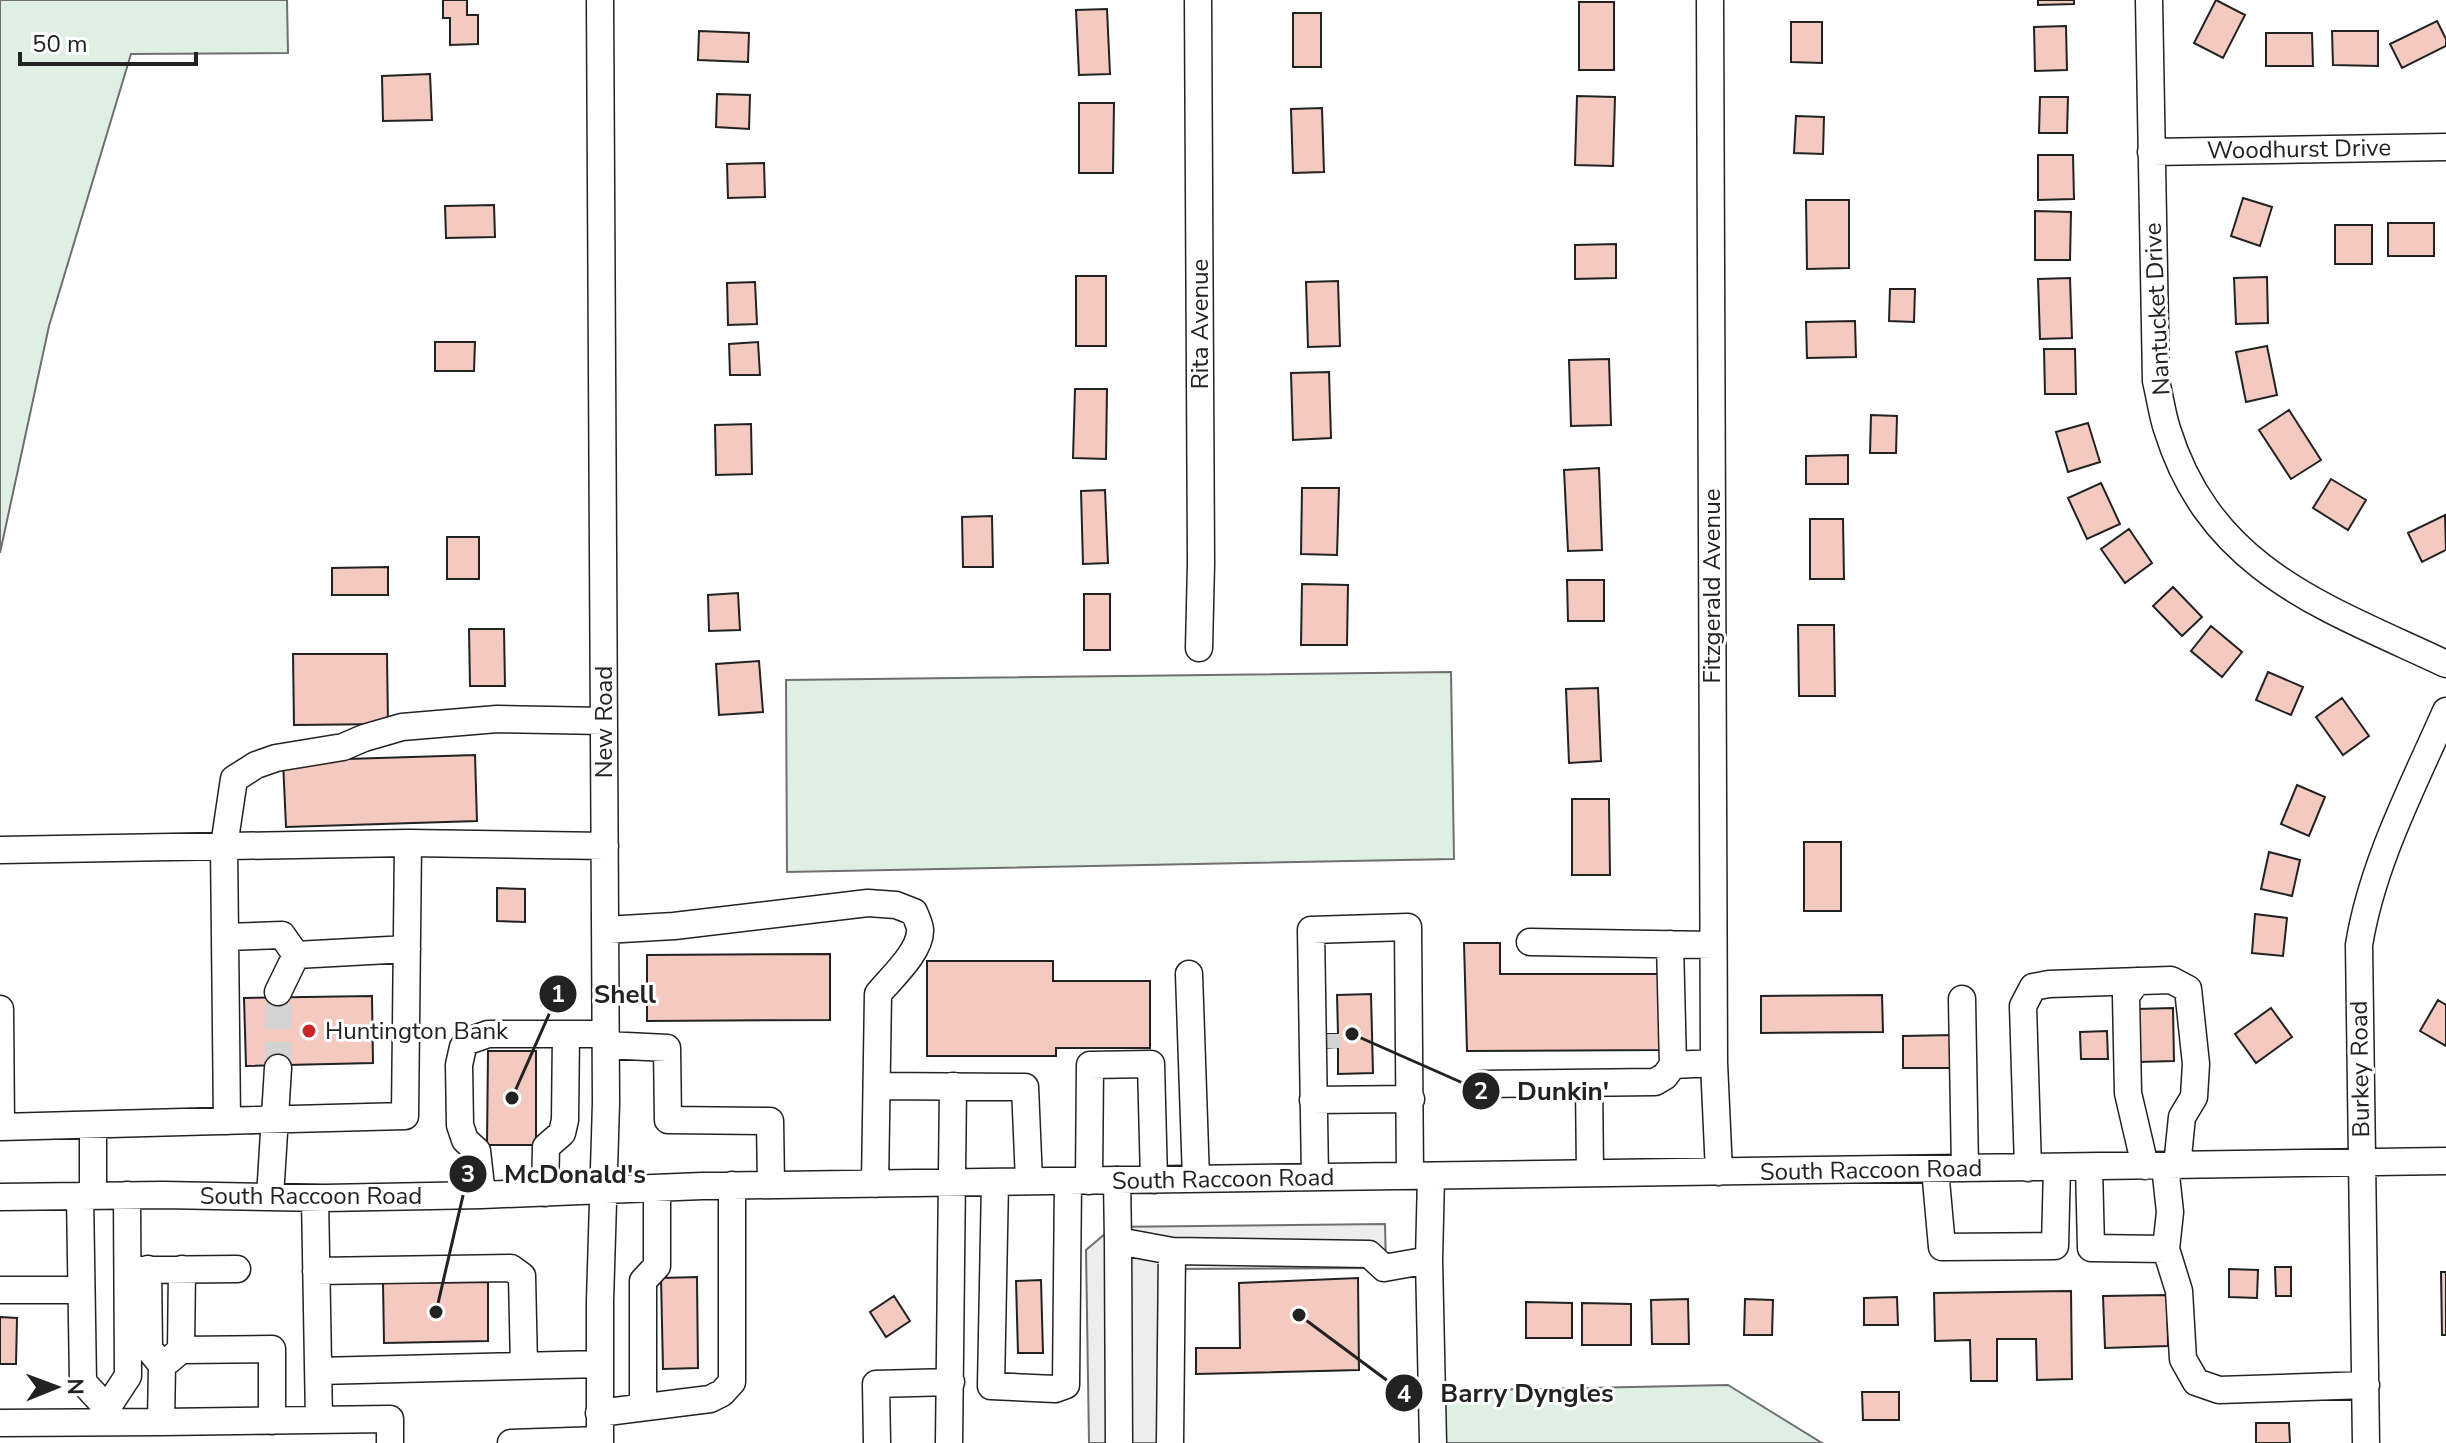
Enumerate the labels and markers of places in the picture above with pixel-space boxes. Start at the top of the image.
callout: Shell [538,969,672,1019]
place label: Huntington Bank [325,1015,509,1047]
marker: Huntington Bank [300,1022,318,1040]
callout: Dunkin' [1461,1066,1625,1116]
callout: McDonald's [448,1149,662,1199]
callout: Barry Dyngles [1384,1368,1630,1418]

